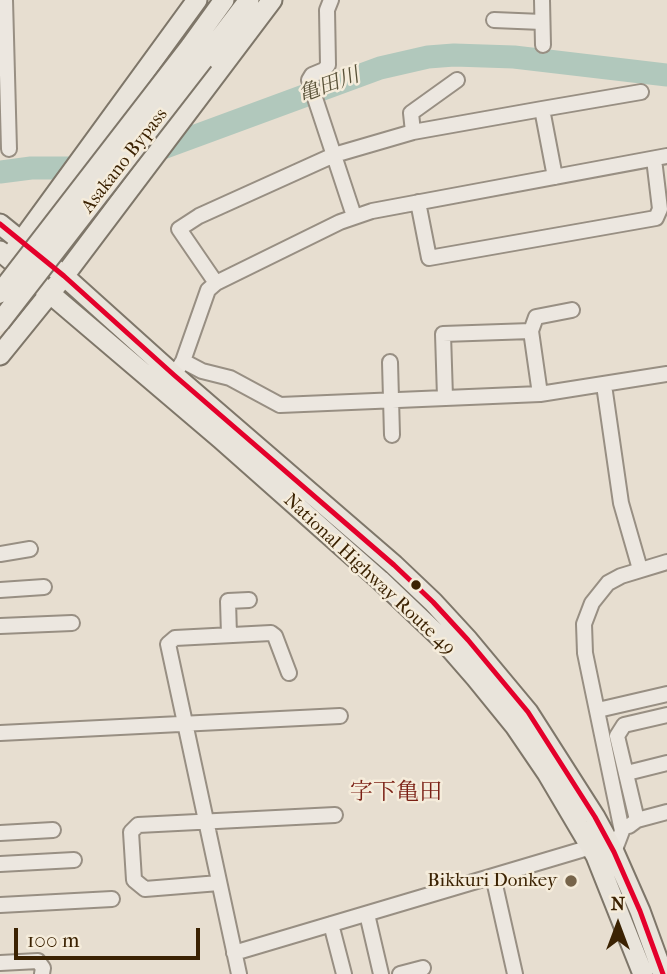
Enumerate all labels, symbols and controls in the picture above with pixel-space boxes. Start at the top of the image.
water label: 亀田川 [295,63,363,109]
street label: Asakano Bypass [77,104,173,218]
street label: National Highway Route 49 [278,489,460,661]
unlabelled marker [409,578,423,592]
district label: 字下亀田 [350,779,442,807]
place label: Bikkuri Donkey [427,870,557,892]
marker: Bikkuri Donkey [563,873,579,889]
north arrow [583,890,653,960]
text: N [611,893,625,915]
scale bar [18,914,203,958]
text: 100 m [27,928,80,952]

